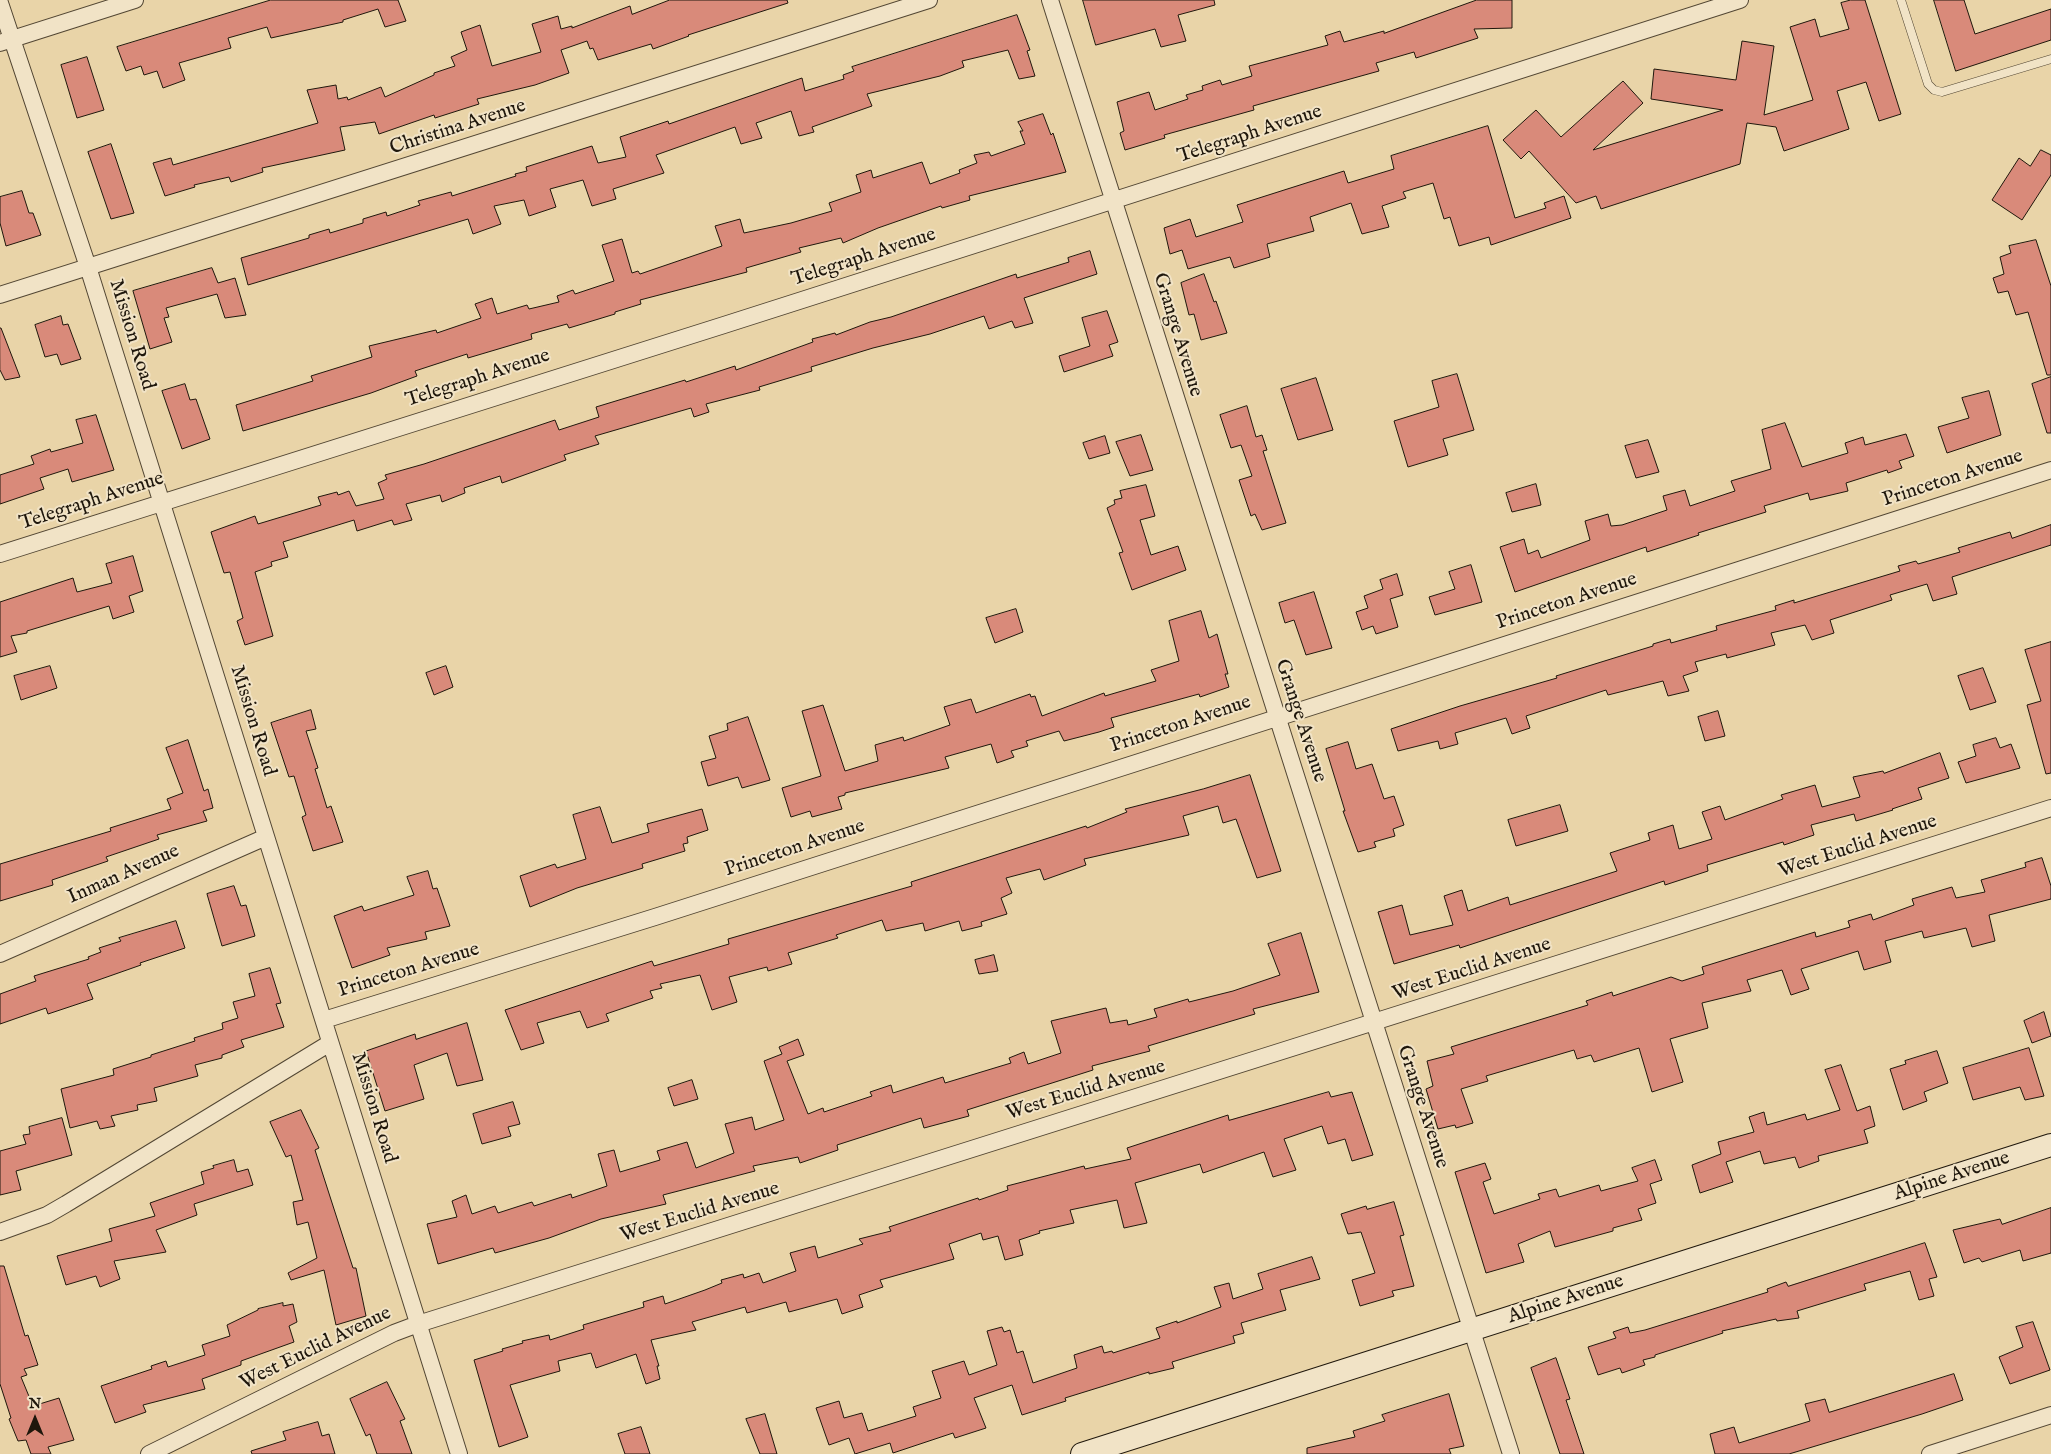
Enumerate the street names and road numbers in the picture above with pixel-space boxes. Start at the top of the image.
street label: Christina Avenue [387,95,529,161]
street label: Telegraph Avenue [1175,100,1325,170]
street label: Telegraph Avenue [789,223,939,293]
street label: Grange Avenue [1147,270,1207,400]
street label: Mission Road [103,277,159,393]
street label: Telegraph Avenue [403,344,553,414]
street label: Princeton Avenue [1880,445,2026,513]
street label: Telegraph Avenue [17,467,167,537]
street label: Princeton Avenue [1494,568,1640,636]
street label: Grange Avenue [1269,656,1331,786]
street label: Mission Road [224,663,280,779]
street label: Princeton Avenue [1108,691,1254,759]
street label: West Euclid Avenue [1776,810,1940,884]
street label: Princeton Avenue [722,815,868,883]
street label: Inman Avenue [65,840,183,910]
street label: West Euclid Avenue [1390,933,1554,1007]
street label: Princeton Avenue [336,938,482,1004]
street label: Grange Avenue [1391,1042,1453,1172]
street label: Mission Road [345,1050,401,1166]
street label: West Euclid Avenue [1003,1055,1169,1127]
street label: Alpine Avenue [1891,1147,2013,1207]
street label: West Euclid Avenue [617,1177,783,1249]
street label: Alpine Avenue [1505,1270,1627,1330]
street label: West Euclid Avenue [236,1302,396,1396]

